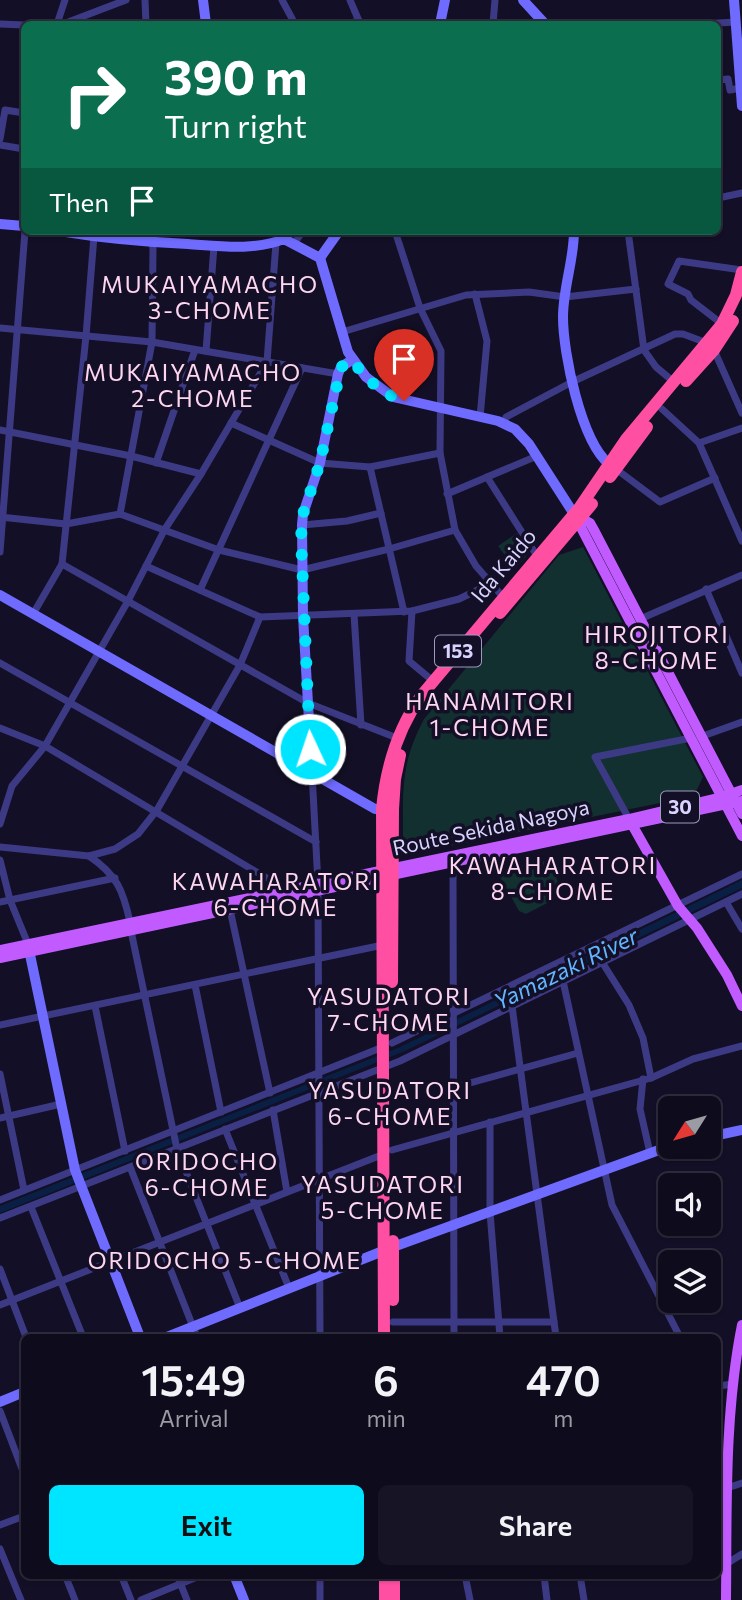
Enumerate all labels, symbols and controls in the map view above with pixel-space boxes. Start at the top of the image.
text: 390 m [164,45,307,105]
icon: right [49,49,140,140]
text: Turn right [164,105,307,145]
icon: arrive [123,182,161,220]
text: Then [49,186,109,217]
district label: MUKAIYAMACHO 3-CHOME [101,270,319,324]
pin [374,329,434,401]
icon: arrive [385,340,423,378]
district label: MUKAIYAMACHO 2-CHOME [84,358,302,412]
street label: Ida Kaido [465,523,541,607]
district label: HIROJITORI 8-CHOME [584,620,730,674]
road number: 153 [435,636,481,666]
district label: HANAMITORI 1-CHOME [405,687,575,741]
position arrow [273,712,347,786]
road number: 30 [661,792,699,822]
street label: Route Sekida Nagoya [390,793,591,860]
district label: KAWAHARATORI 8-CHOME [449,851,657,905]
district label: KAWAHARATORI 6-CHOME [172,867,380,921]
water label: Yamazaki River [489,921,643,1015]
district label: YASUDATORI 7-CHOME [307,982,471,1036]
district label: YASUDATORI 6-CHOME [308,1076,472,1130]
north arrow [658,1096,721,1158]
map controls [658,1096,721,1313]
district label: ORIDOCHO 6-CHOME [135,1147,279,1201]
district label: YASUDATORI 5-CHOME [301,1170,465,1224]
button: sound [658,1173,721,1236]
district label: ORIDOCHO 5-CHOME [88,1246,362,1274]
button: layers [658,1250,721,1313]
text: 15:49 [141,1353,246,1405]
text: 6 [373,1353,399,1405]
text: 470 [526,1353,601,1405]
text: Arrival [159,1404,229,1432]
text: min [366,1404,406,1432]
text: m [553,1404,573,1432]
button: Exit [49,1485,364,1565]
button: Share [378,1485,693,1565]

